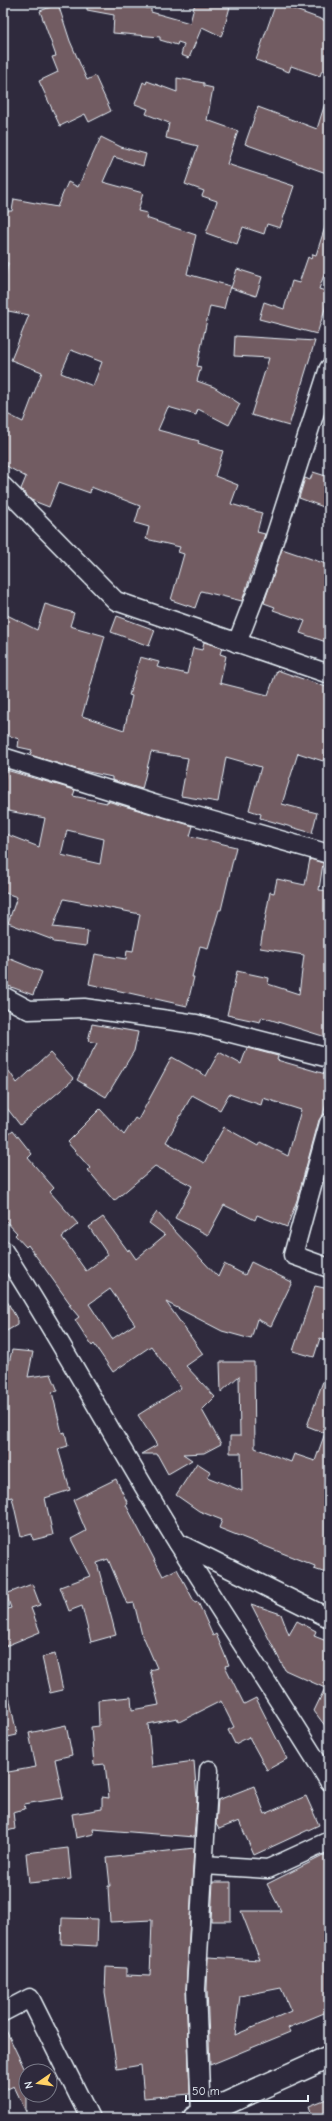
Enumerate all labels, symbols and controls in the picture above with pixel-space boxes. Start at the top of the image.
north arrow [18,2063,58,2103]
scale bar [186,2077,308,2103]
text: N [22,2080,36,2090]
text: 50 m [192,2084,220,2098]

